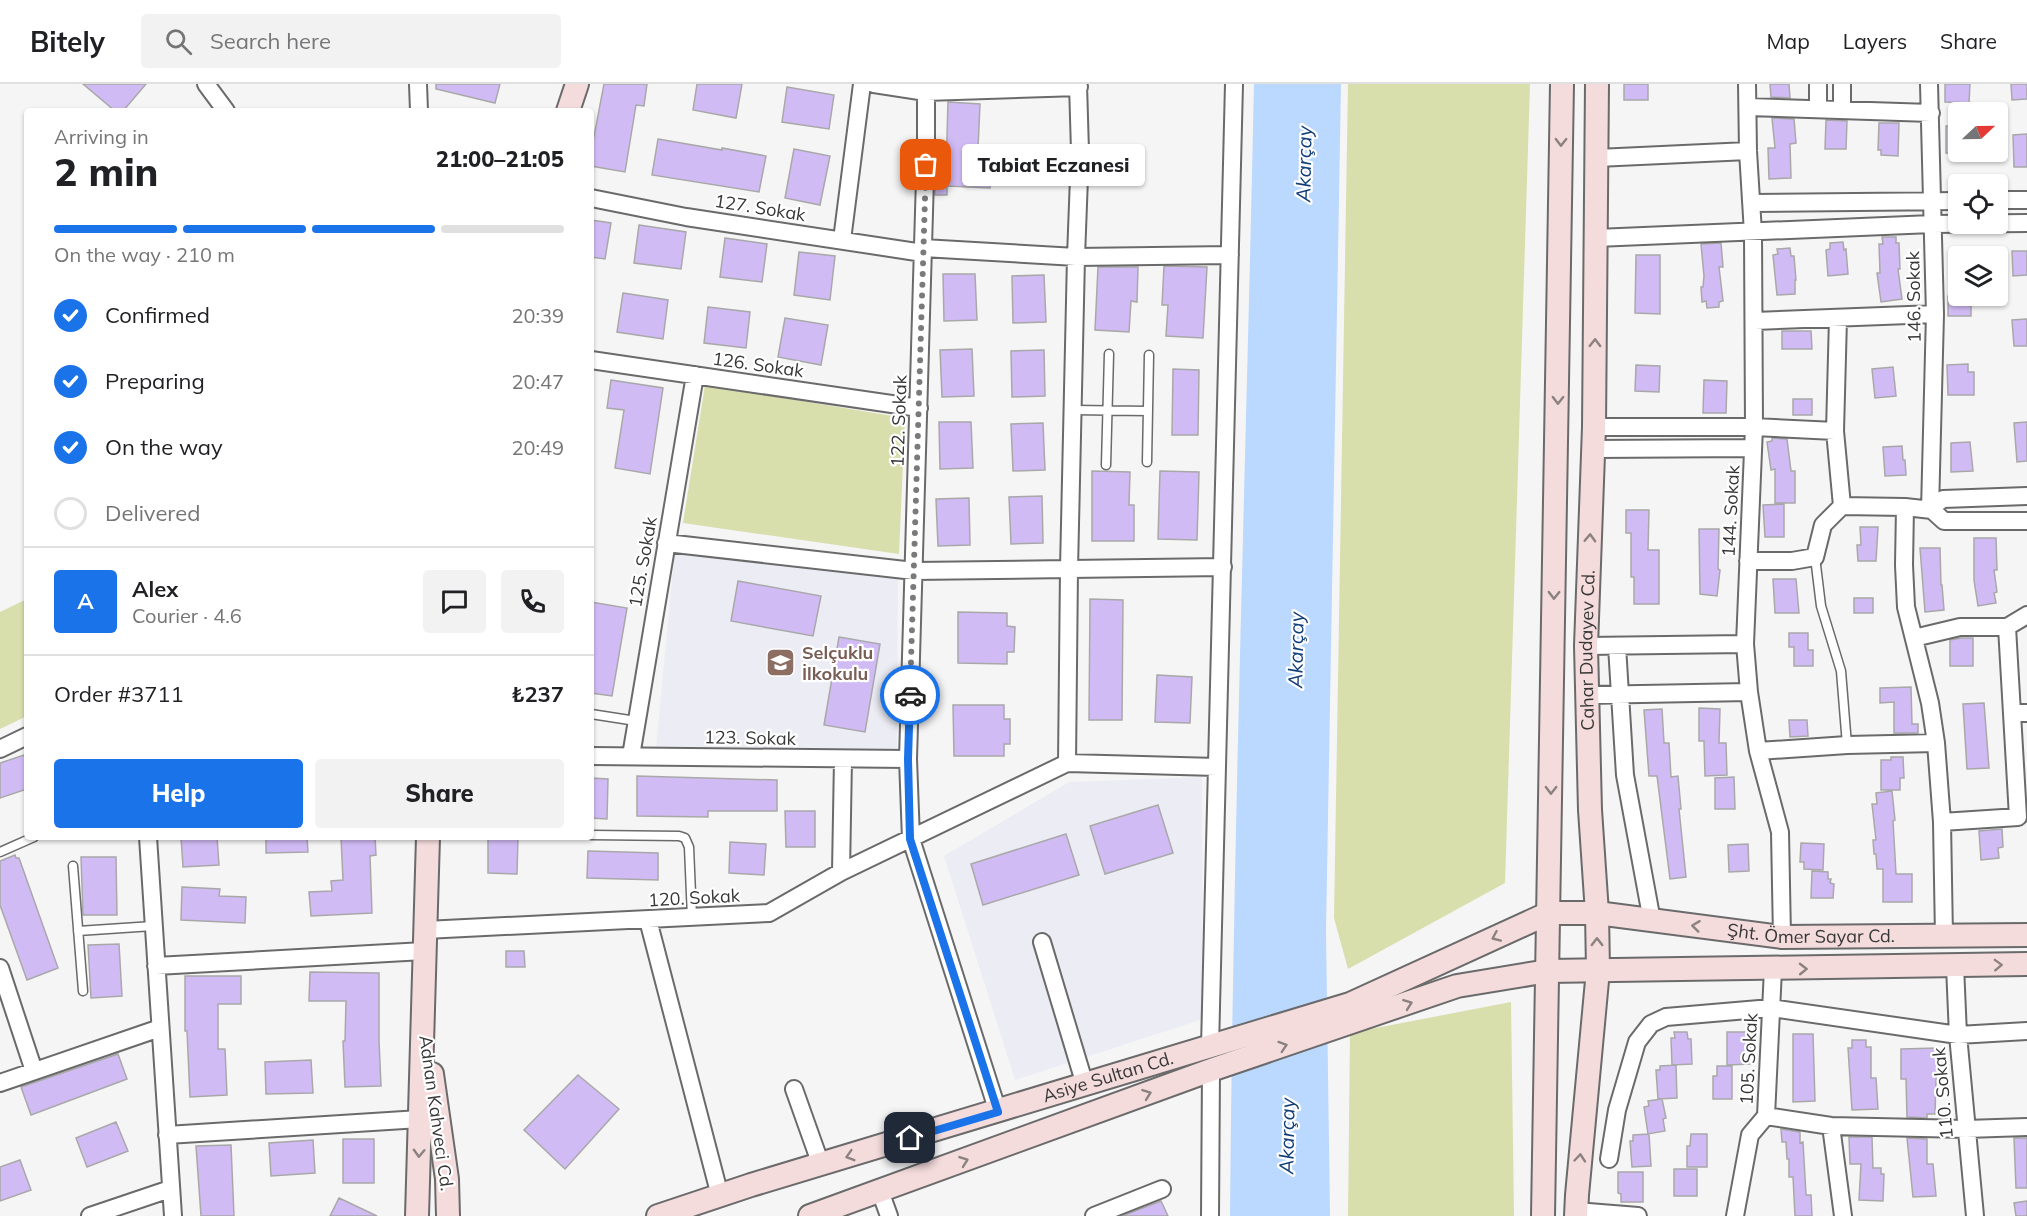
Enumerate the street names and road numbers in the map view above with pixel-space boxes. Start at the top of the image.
street label: 127. Sokak [713,189,808,226]
street label: 146. Sokak [1901,250,1926,343]
street label: 126. Sokak [711,347,806,382]
street label: 122. Sokak [885,374,912,467]
street label: 144. Sokak [1717,464,1744,557]
street label: 125. Sokak [623,514,662,609]
street label: Cahar Dudayev Cd. [1574,569,1600,731]
street label: 123. Sokak [704,725,797,750]
street label: 120. Sokak [647,884,741,911]
street label: Şht. Ömer Sayar Cd. [1726,918,1895,948]
street label: 105. Sokak [1735,1012,1762,1105]
street label: Adnan Kahveci Cd. [414,1034,459,1192]
street label: Asiye Sultan Cd. [1040,1046,1176,1107]
street label: 110. Sokak [1927,1046,1958,1140]

